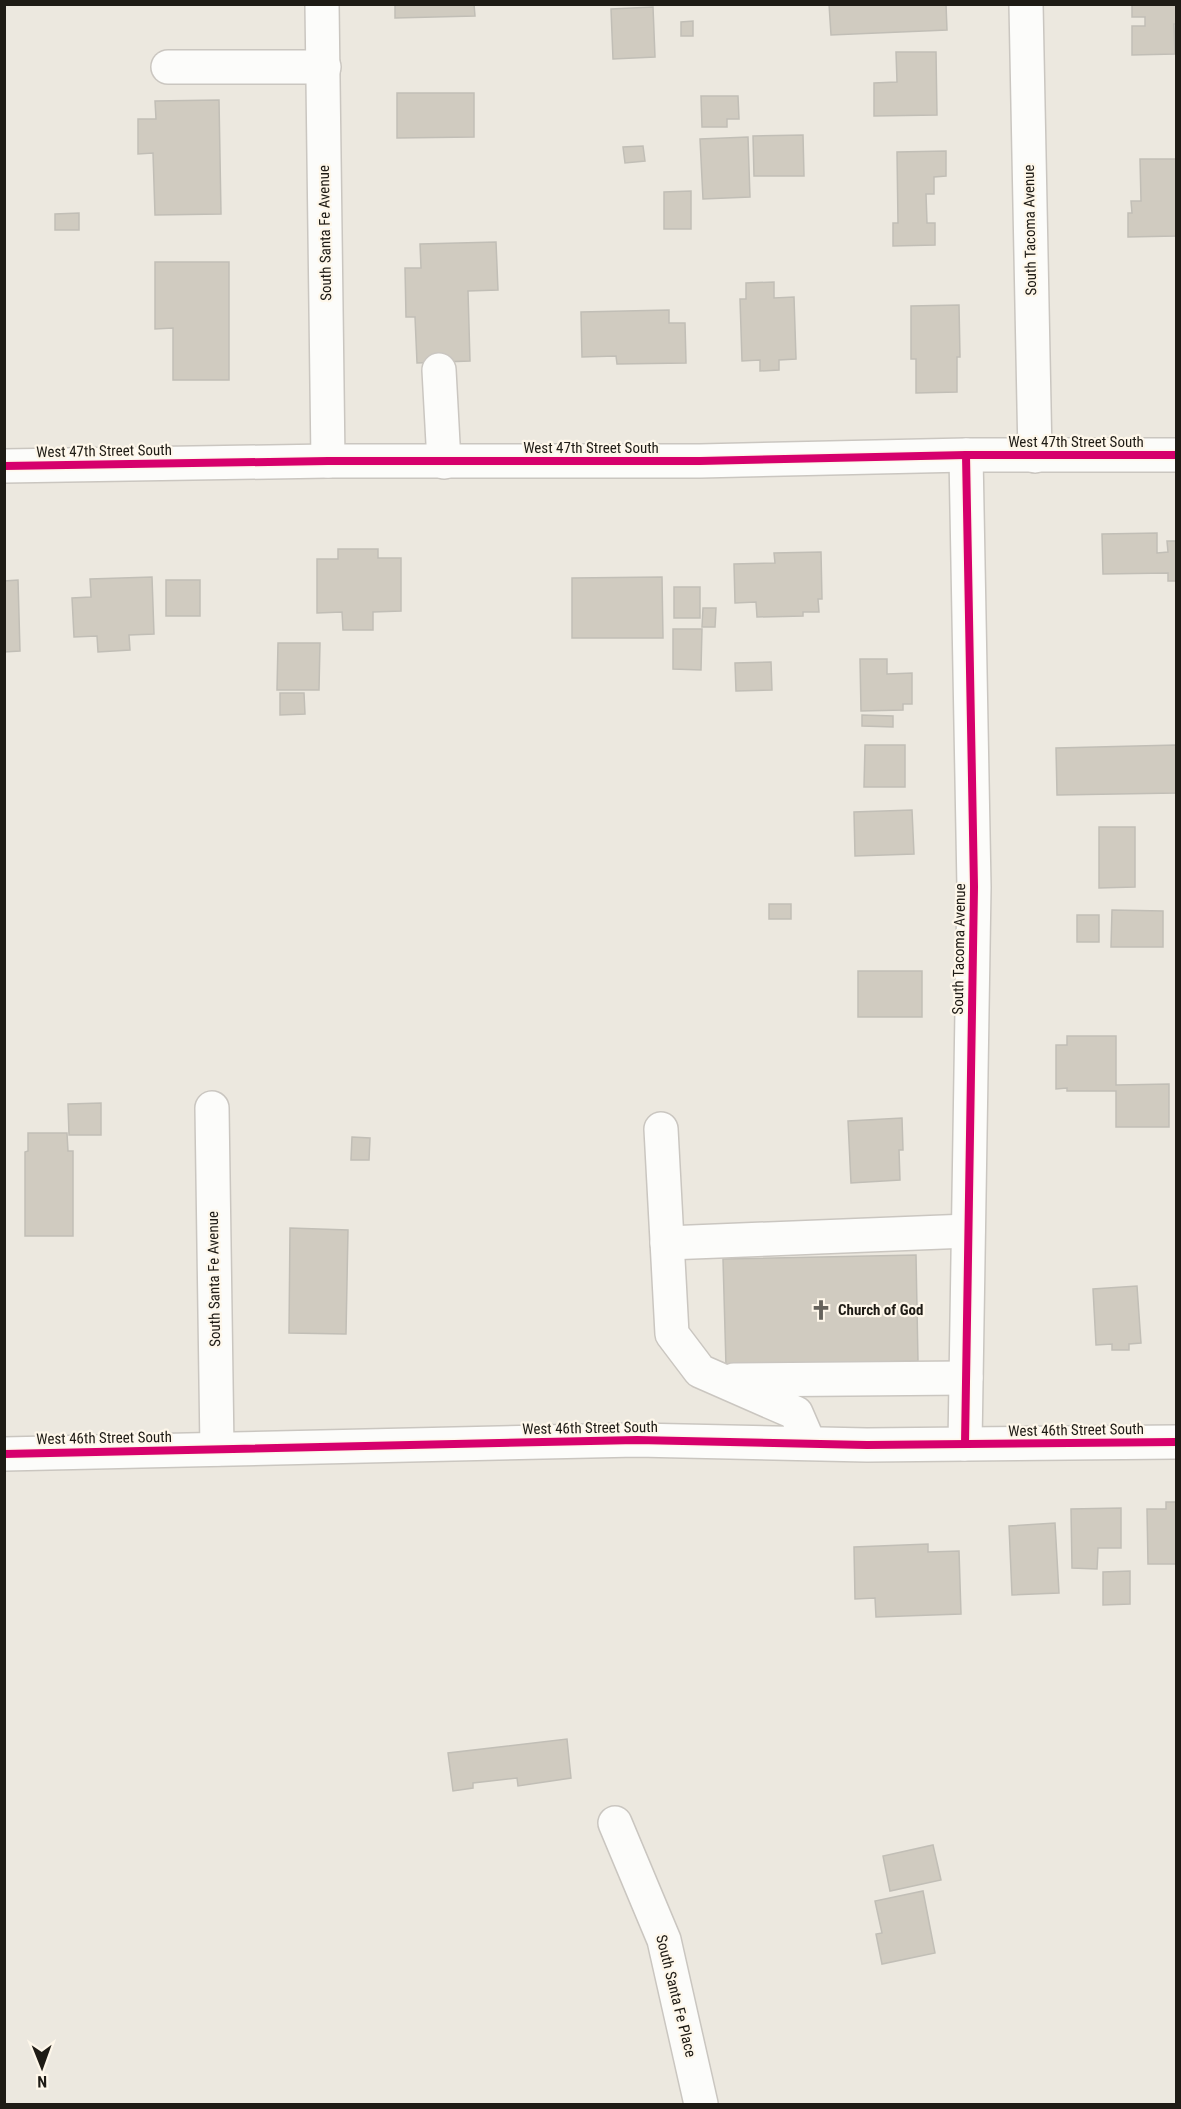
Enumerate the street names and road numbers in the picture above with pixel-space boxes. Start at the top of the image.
street label: South Tacoma Avenue [1020,164,1040,296]
street label: South Santa Fe Avenue [315,165,335,301]
street label: West 47th Street South [1008,433,1144,451]
street label: West 47th Street South [523,439,659,457]
street label: West 47th Street South [36,441,172,461]
street label: South Tacoma Avenue [949,883,969,1015]
street label: South Santa Fe Avenue [204,1211,224,1347]
street label: West 46th Street South [522,1418,658,1438]
street label: West 46th Street South [1008,1420,1144,1440]
street label: West 46th Street South [36,1428,172,1448]
street label: South Santa Fe Place [652,1933,700,2059]

